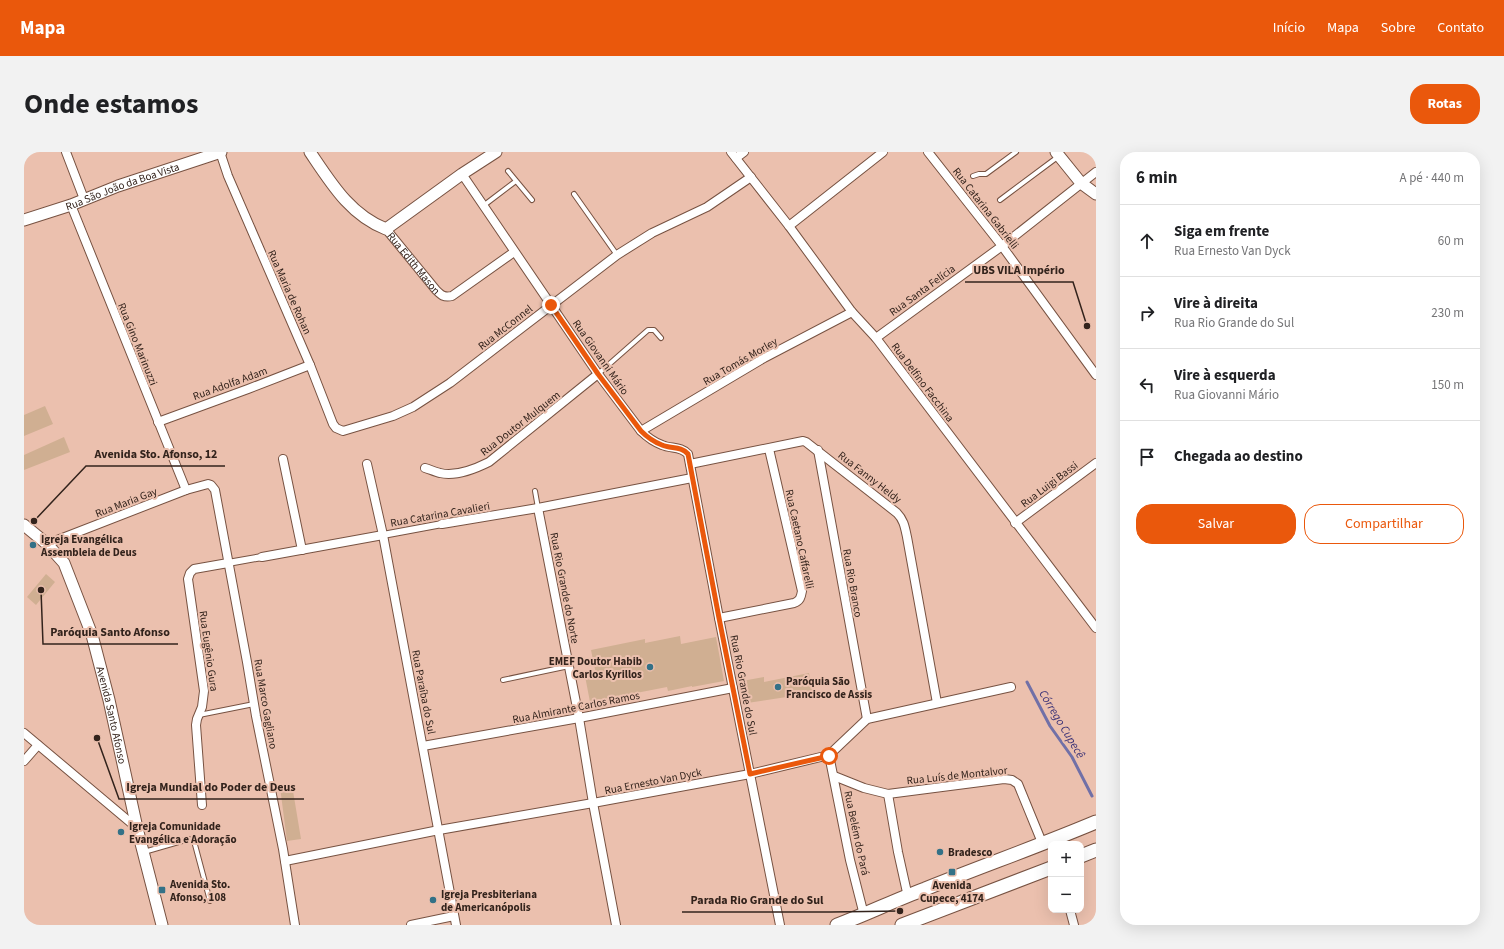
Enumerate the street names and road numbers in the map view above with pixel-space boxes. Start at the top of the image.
street label: Rua São João da Boa Vista [64,159,181,214]
street label: Rua Catarina Gabrielli [949,164,1022,252]
street label: Rua Edith Mason [383,229,443,298]
street label: Rua Maria de Rohan [264,247,315,337]
street label: Rua Santa Felícia [886,261,958,319]
street label: Rua Gino Marinuzzi [114,301,161,388]
street label: Rua McConnel [475,301,536,353]
street label: Rua Giovanni Mário [569,317,632,398]
street label: Rua Tomás Morley [700,334,780,389]
street label: Rua Delfino Facchina [888,340,957,425]
street label: Rua Adolfa Adam [191,363,270,404]
street label: Rua Doutor Mulquem [477,387,563,459]
street label: Rua Fanny Heldy [835,448,905,507]
street label: Rua Luigi Bassi [1018,458,1081,511]
street label: Rua Maria Gay [93,484,159,521]
street label: Rua Caetano Caffarelli [782,488,817,590]
street label: Rua Catarina Cavalieri [389,498,491,531]
street label: Rua Rio Grande do Norte [546,531,583,646]
street label: Rua Rio Branco [839,548,866,619]
street label: Rua Eugênio Gura [195,610,222,692]
street label: Rua Rio Grande do Sul [726,634,761,737]
street label: Rua Paraíba do Sul [408,649,439,736]
street label: Rua Marco Gagliano [250,658,281,750]
street label: Avenida Santo Afonso [92,665,130,765]
street label: Rua Almirante Carlos Ramos [511,688,641,727]
street label: Rua Luís de Montalvor [906,763,1008,788]
street label: Rua Ernesto Van Dyck [603,765,704,798]
street label: Rua Belém do Pará [840,789,873,877]

